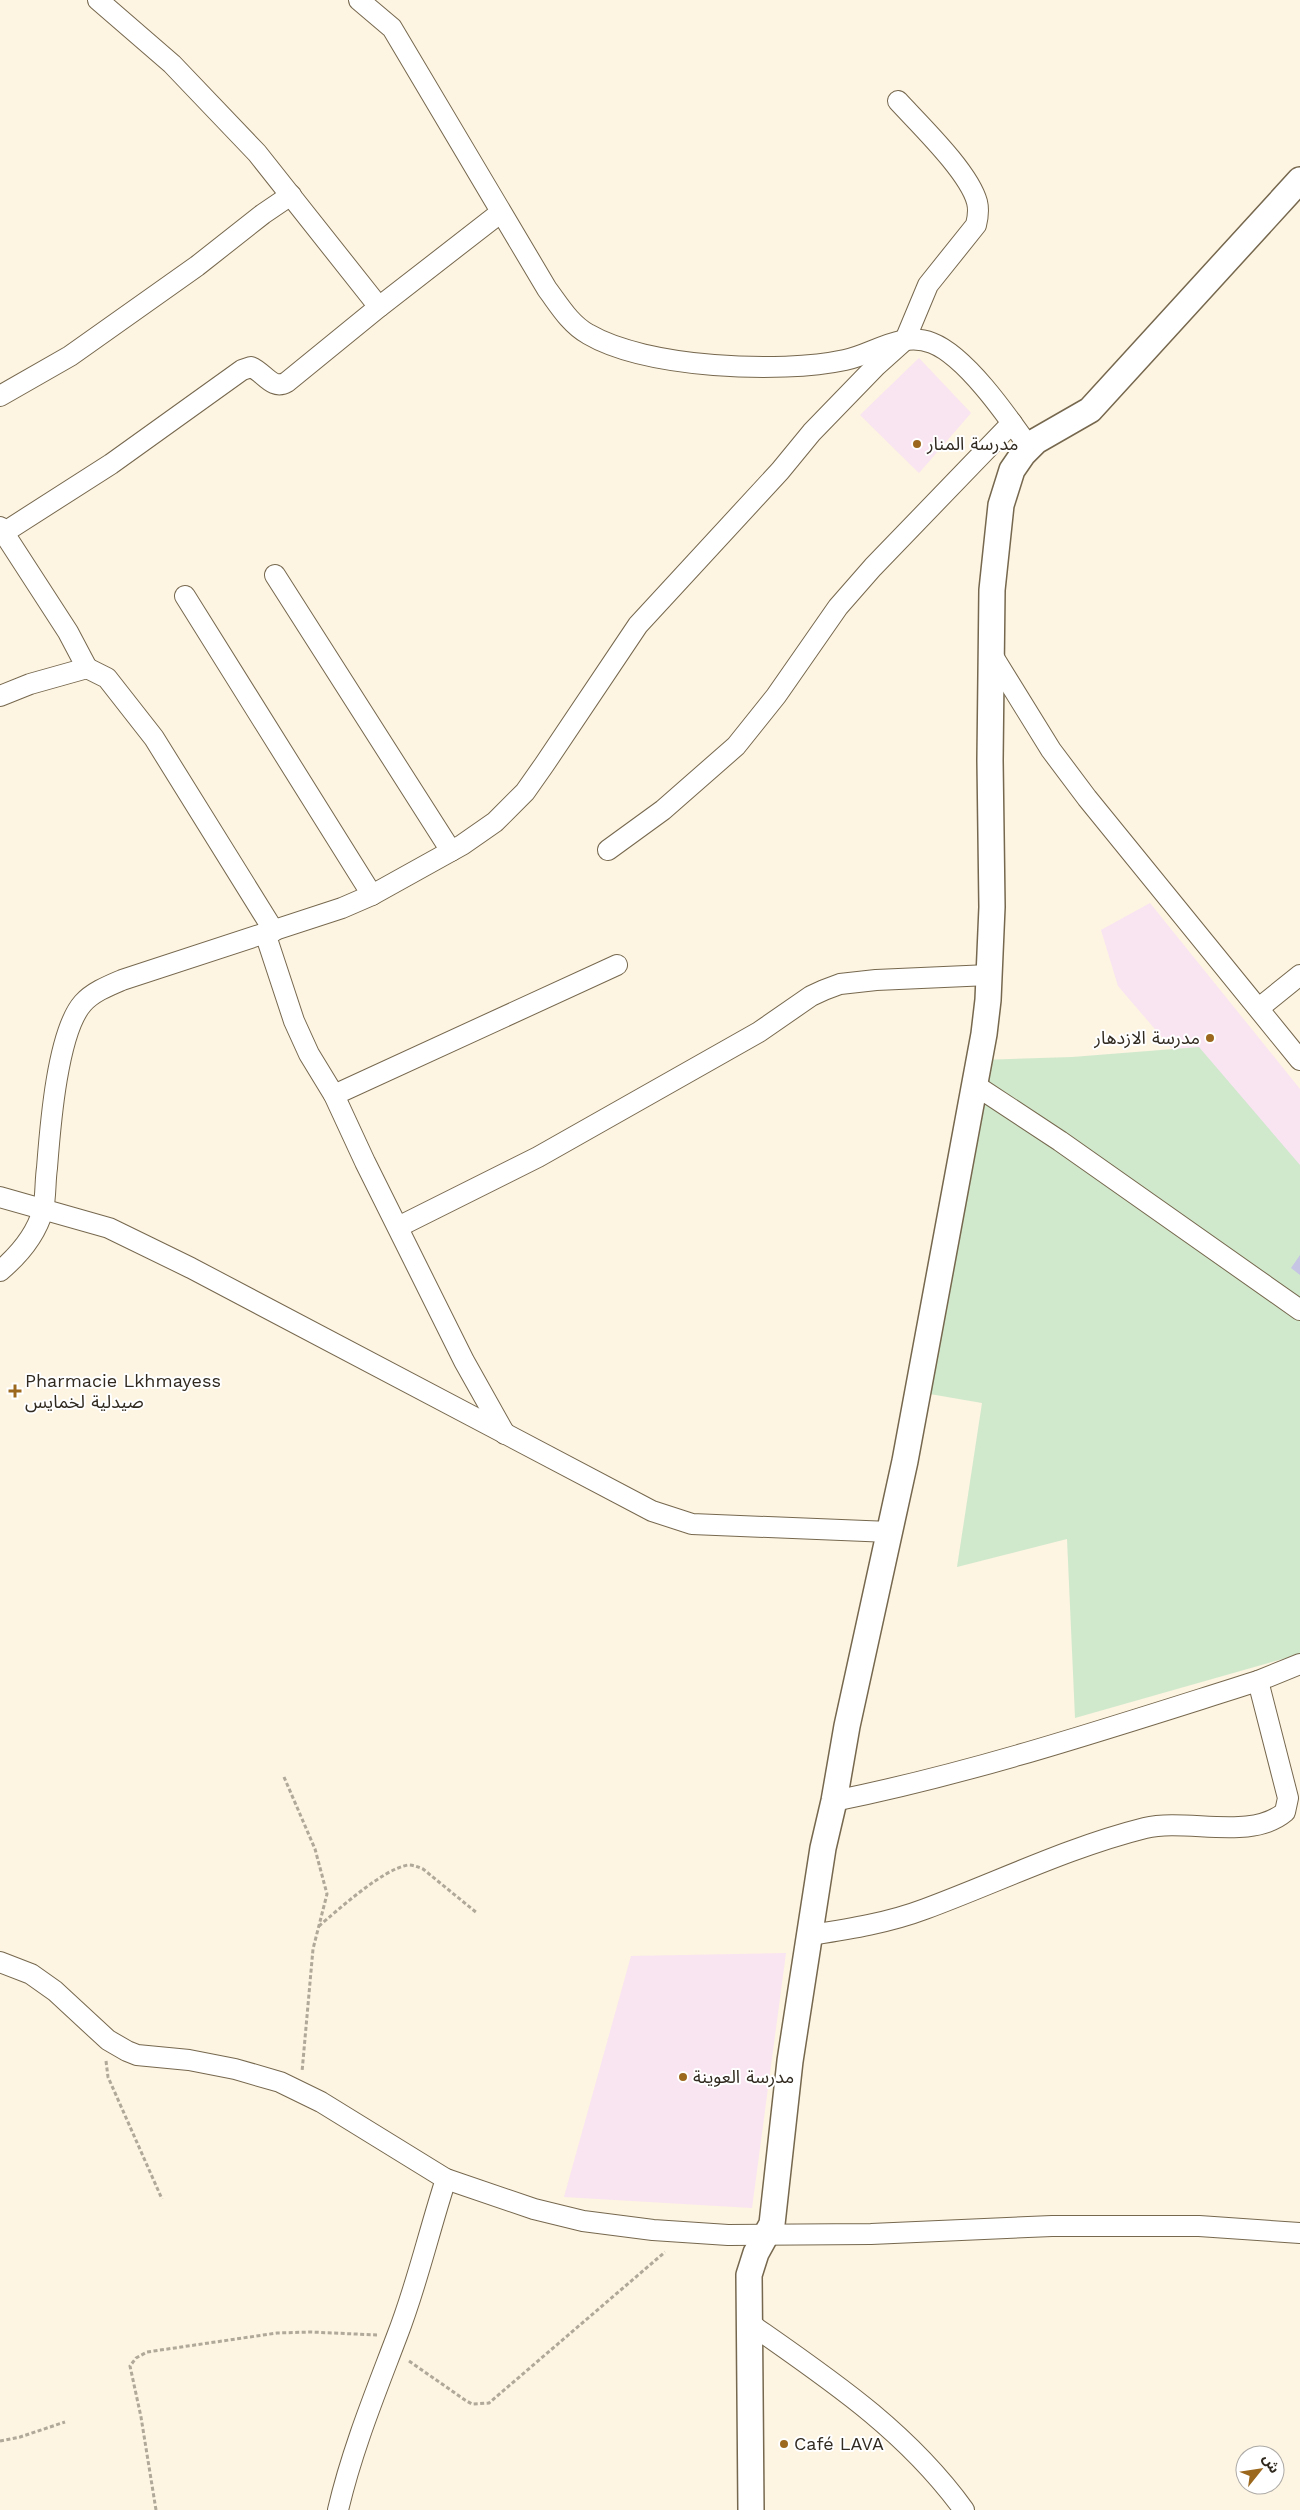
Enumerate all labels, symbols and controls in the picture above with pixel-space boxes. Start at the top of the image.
place label: مدرسة المنار [926,433,1018,455]
marker: مدرسة المنار [911,438,923,450]
place label: مدرسة الازدهار [1093,1027,1200,1049]
marker: مدرسة الازدهار [1204,1032,1216,1044]
place label: Pharmacie Lkhmayess صيدلية لخمايس [25,1370,221,1413]
marker: Pharmacie Lkhmayess صيدلية لخمايس [9,1385,21,1397]
place label: مدرسة العوينة [693,2066,794,2088]
marker: مدرسة العوينة [677,2071,689,2083]
place label: Café LAVA [794,2433,884,2454]
marker: Café LAVA [778,2438,790,2450]
north arrow [1235,2445,1285,2495]
text: ش [1260,2451,1283,2476]

